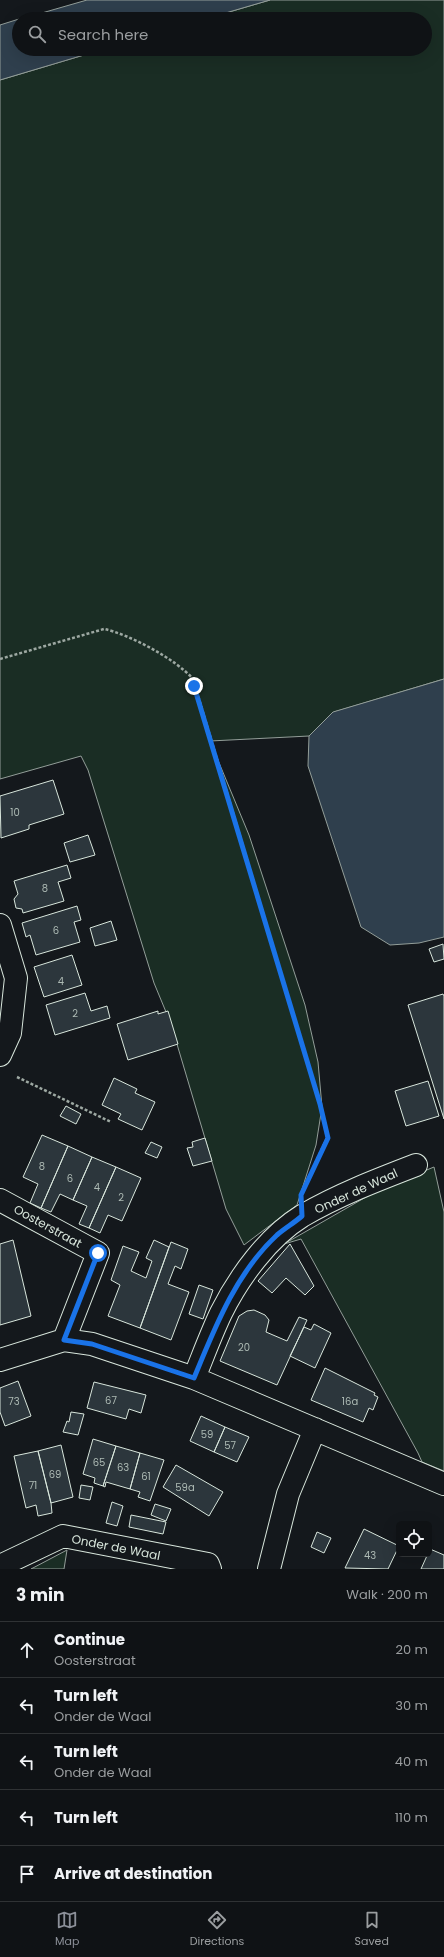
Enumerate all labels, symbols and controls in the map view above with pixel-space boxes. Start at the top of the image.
search box [12,12,432,56]
icon: search [26,23,48,45]
text: Search here [58,24,148,45]
route end [185,677,203,695]
house number: 10 [10,805,20,820]
house number: 8 [42,881,48,896]
house number: 6 [53,923,59,938]
house number: 4 [58,974,64,989]
house number: 2 [72,1006,78,1021]
house number: 8 [39,1159,45,1174]
street label: Onder de Waal [312,1164,400,1218]
house number: 6 [67,1171,73,1186]
house number: 4 [94,1180,100,1195]
house number: 2 [118,1190,124,1205]
street label: Oosterstraat [11,1200,85,1252]
route start [89,1244,107,1262]
house number: 20 [238,1340,250,1355]
house number: 67 [105,1393,117,1408]
house number: 73 [8,1394,20,1409]
house number: 16a [342,1394,358,1409]
house number: 59 [201,1427,213,1442]
house number: 57 [224,1438,236,1453]
house number: 65 [93,1455,105,1470]
house number: 63 [117,1460,129,1475]
house number: 69 [49,1467,61,1482]
house number: 61 [141,1469,151,1484]
house number: 71 [29,1478,37,1493]
house number: 59a [175,1480,195,1495]
map controls [396,1521,432,1557]
button: locate [396,1521,432,1557]
street label: Onder de Waal [70,1530,162,1564]
house number: 43 [364,1548,376,1563]
text: 3 min [16,1583,64,1607]
text: Walk · 200 m [346,1585,428,1604]
text: Continue [54,1629,125,1650]
icon: ahead [16,1639,38,1661]
text: 20 m [395,1640,428,1659]
text: Oosterstraat [54,1651,136,1670]
text: Turn left [54,1685,118,1706]
icon: left [16,1695,38,1717]
text: 30 m [395,1696,428,1715]
text: Onder de Waal [54,1707,152,1726]
text: Turn left [54,1741,118,1762]
icon: left [16,1751,38,1773]
text: 40 m [395,1752,428,1771]
text: Onder de Waal [54,1763,152,1782]
icon: left [16,1807,38,1829]
text: Turn left [54,1807,118,1828]
text: 110 m [395,1808,428,1827]
icon: arrive [16,1863,38,1885]
text: Arrive at destination [54,1863,212,1884]
tab: Map [55,1909,79,1950]
tab: Directions [190,1909,244,1950]
tab: Saved [355,1909,389,1950]

